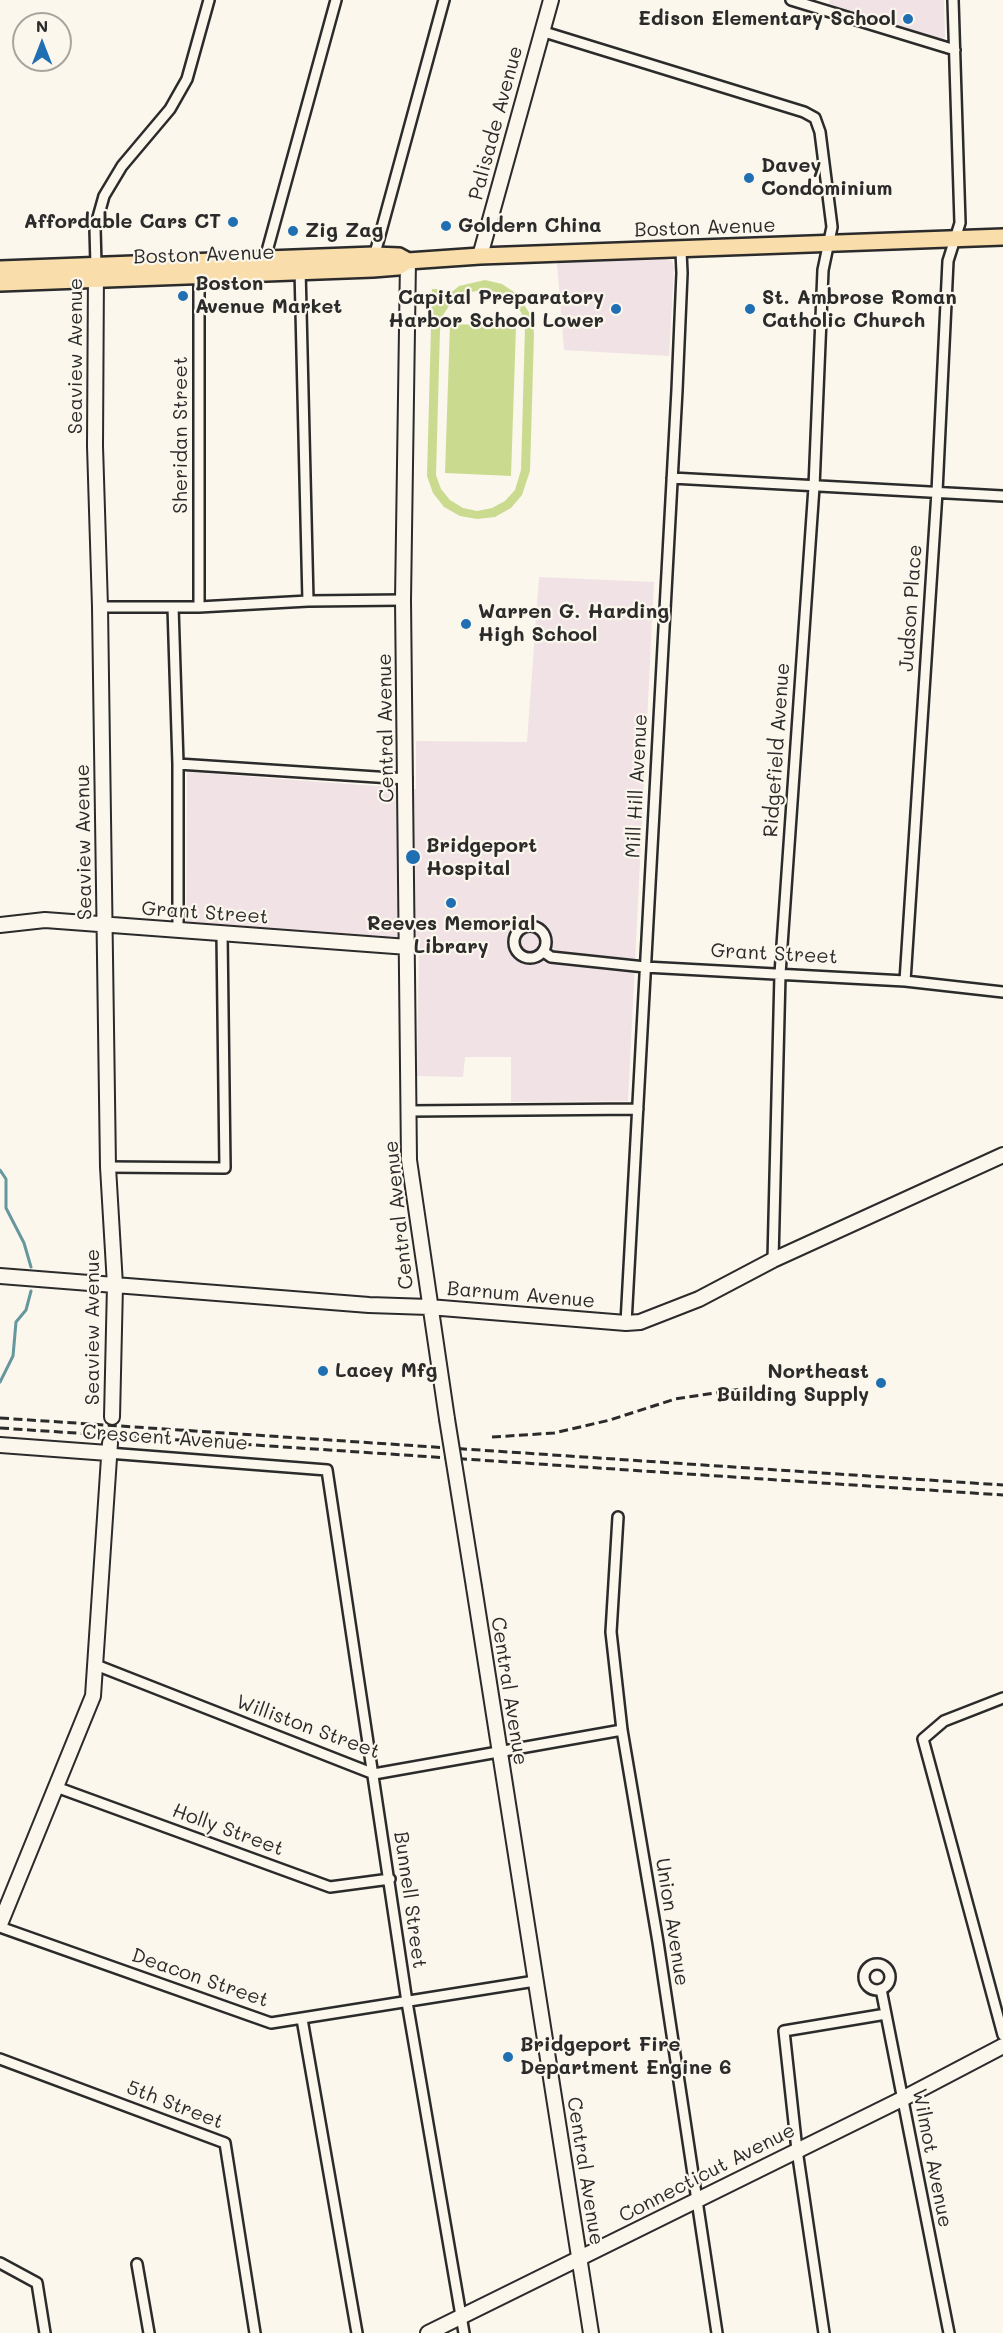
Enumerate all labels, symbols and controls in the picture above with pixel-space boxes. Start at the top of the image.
place label: Edison Elementary School [638,7,896,31]
north arrow [12,12,72,72]
marker: Edison Elementary School [901,12,915,26]
text: N [36,15,48,36]
street label: Palisade Avenue [464,43,528,203]
place label: Davey Condominium [761,154,892,201]
marker: Davey Condominium [742,171,756,185]
place label: Affordable Cars CT [24,210,221,234]
place label: Goldern China [458,214,602,238]
street label: Boston Avenue [634,214,776,242]
marker: Affordable Cars CT [226,215,240,229]
place label: Zig Zag [305,219,383,243]
marker: Goldern China [439,219,453,233]
marker: Zig Zag [286,224,300,238]
street label: Boston Avenue [133,241,275,269]
place label: Boston Avenue Market [195,272,342,319]
street label: Seaview Avenue [64,278,88,434]
place label: Capital Preparatory Harbor School Lower [388,286,604,333]
place label: St. Ambrose Roman Catholic Church [762,286,957,333]
marker: Boston Avenue Market [176,289,190,303]
marker: Capital Preparatory Harbor School Lower [609,302,623,316]
marker: St. Ambrose Roman Catholic Church [743,302,757,316]
street label: Sheridan Street [169,356,193,514]
street label: Judson Place [895,544,927,672]
place label: Warren G. Harding High School [478,600,669,647]
marker: Warren G. Harding High School [459,617,473,631]
street label: Central Avenue [373,653,399,803]
street label: Ridgefield Avenue [759,662,795,838]
street label: Mill Hill Avenue [621,713,653,859]
street label: Seaview Avenue [71,764,97,920]
place label: Bridgeport Hospital [426,834,537,881]
marker: Bridgeport Hospital [404,848,422,866]
marker: Reeves Memorial Library [444,896,458,910]
street label: Grant Street [141,897,269,929]
place label: Reeves Memorial Library [367,912,535,959]
street label: Grant Street [710,939,838,969]
street label: Central Avenue [379,1139,419,1291]
street label: Seaview Avenue [81,1249,105,1405]
street label: Barnum Avenue [446,1277,596,1313]
place label: Lacey Mfg [335,1359,437,1383]
place label: Northeast Building Supply [716,1360,869,1407]
marker: Lacey Mfg [316,1364,330,1378]
marker: Northeast Building Supply [874,1376,888,1390]
street label: Crescent Avenue [81,1420,249,1456]
street label: Central Avenue [485,1615,533,1767]
street label: Williston Street [233,1690,383,1764]
street label: Holly Street [169,1799,287,1861]
street label: Bunnell Street [389,1830,431,1970]
street label: Union Avenue [650,1856,694,1988]
street label: Deacon Street [128,1943,272,2013]
place label: Bridgeport Fire Department Engine 6 [520,2033,731,2080]
marker: Bridgeport Fire Department Engine 6 [501,2050,515,2064]
street label: 5th Street [123,2076,227,2134]
street label: Wilmot Avenue [907,2087,957,2229]
street label: Central Avenue [561,2095,609,2247]
street label: Connecticut Avenue [615,2118,799,2228]

